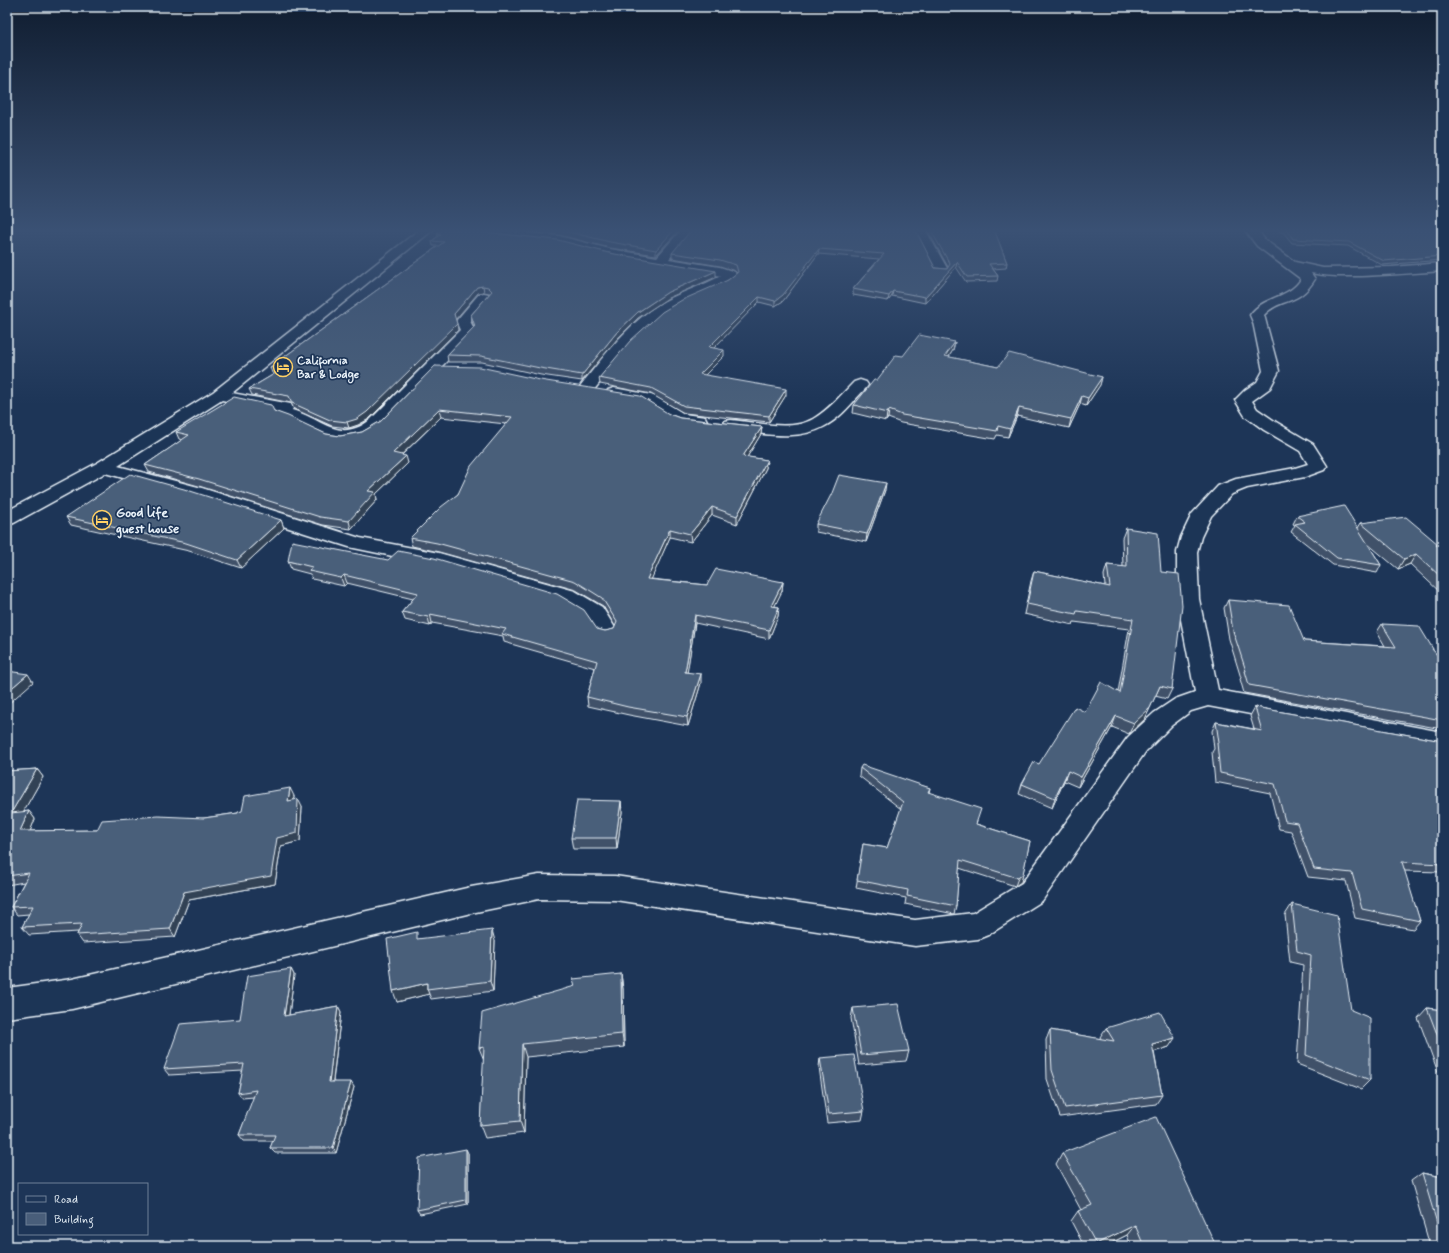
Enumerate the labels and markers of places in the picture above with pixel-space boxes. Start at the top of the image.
place label: California Bar & Lodge [297,353,360,384]
hotel icon: California Bar & Lodge [272,356,294,378]
place label: Good life guest house [116,504,179,539]
hotel icon: Good life guest house [91,509,113,531]

